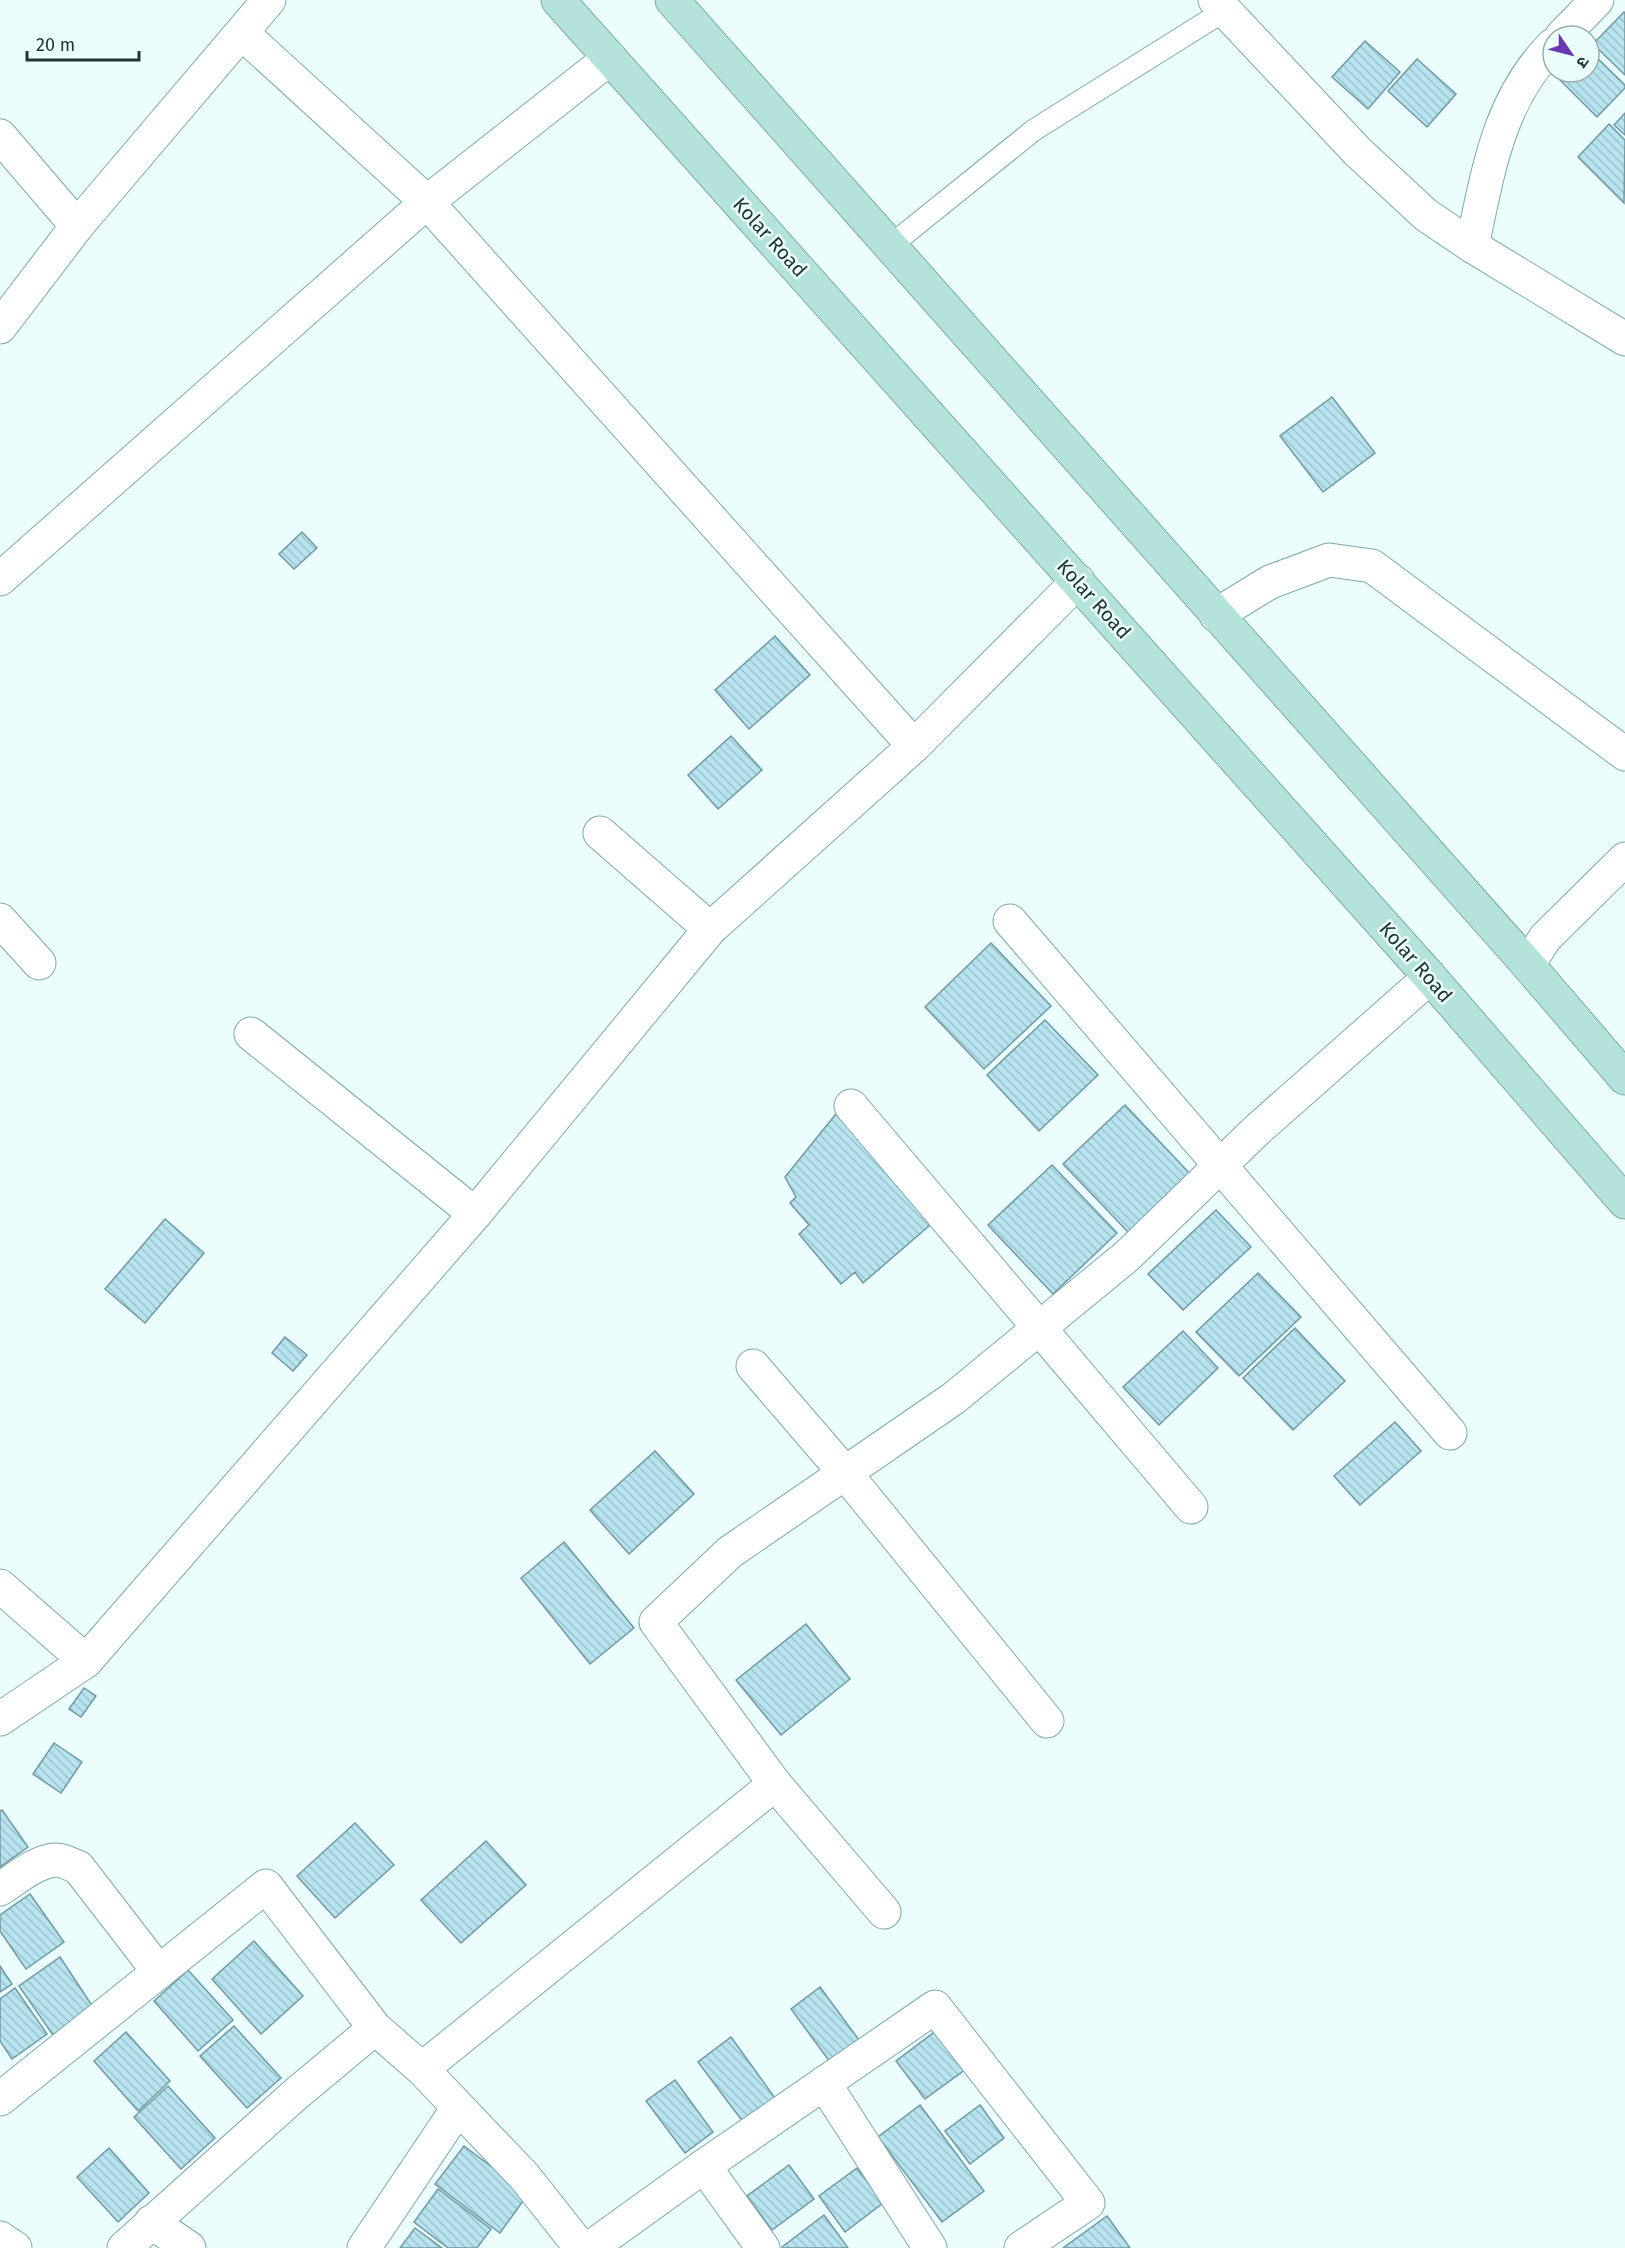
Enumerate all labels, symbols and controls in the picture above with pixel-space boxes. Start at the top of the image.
scale bar [27,24,140,62]
north arrow [1541,24,1601,84]
text: 20 m [36,34,75,56]
text: उ [1572,53,1593,72]
street label: Kolar Road [728,192,812,282]
street label: Kolar Road [1052,554,1136,644]
street label: Kolar Road [1374,917,1458,1007]

